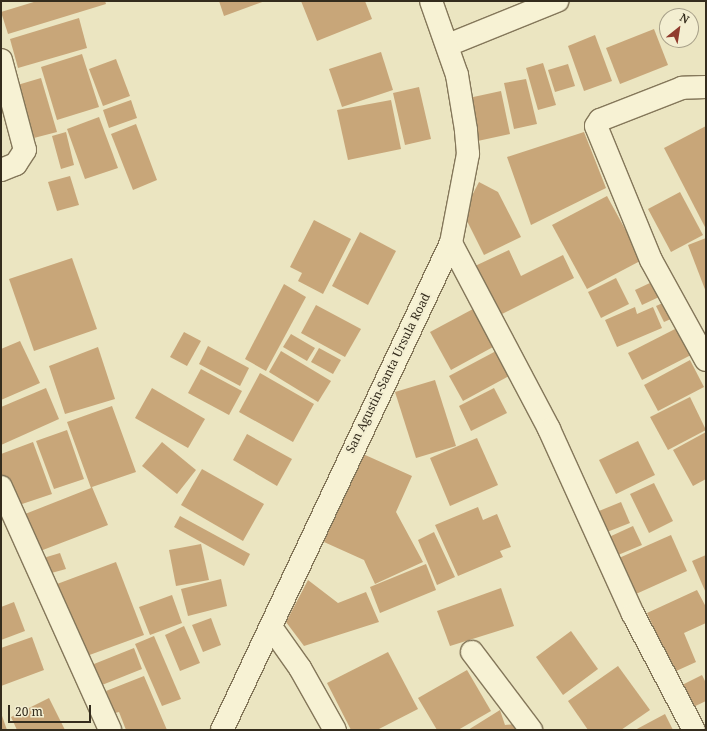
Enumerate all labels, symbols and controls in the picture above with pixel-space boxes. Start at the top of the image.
north arrow [659,8,699,48]
text: N [677,9,692,27]
street label: San Agustin-Santa Ursula Road [343,291,433,455]
scale bar [10,697,93,723]
text: 20 m [15,703,43,720]

